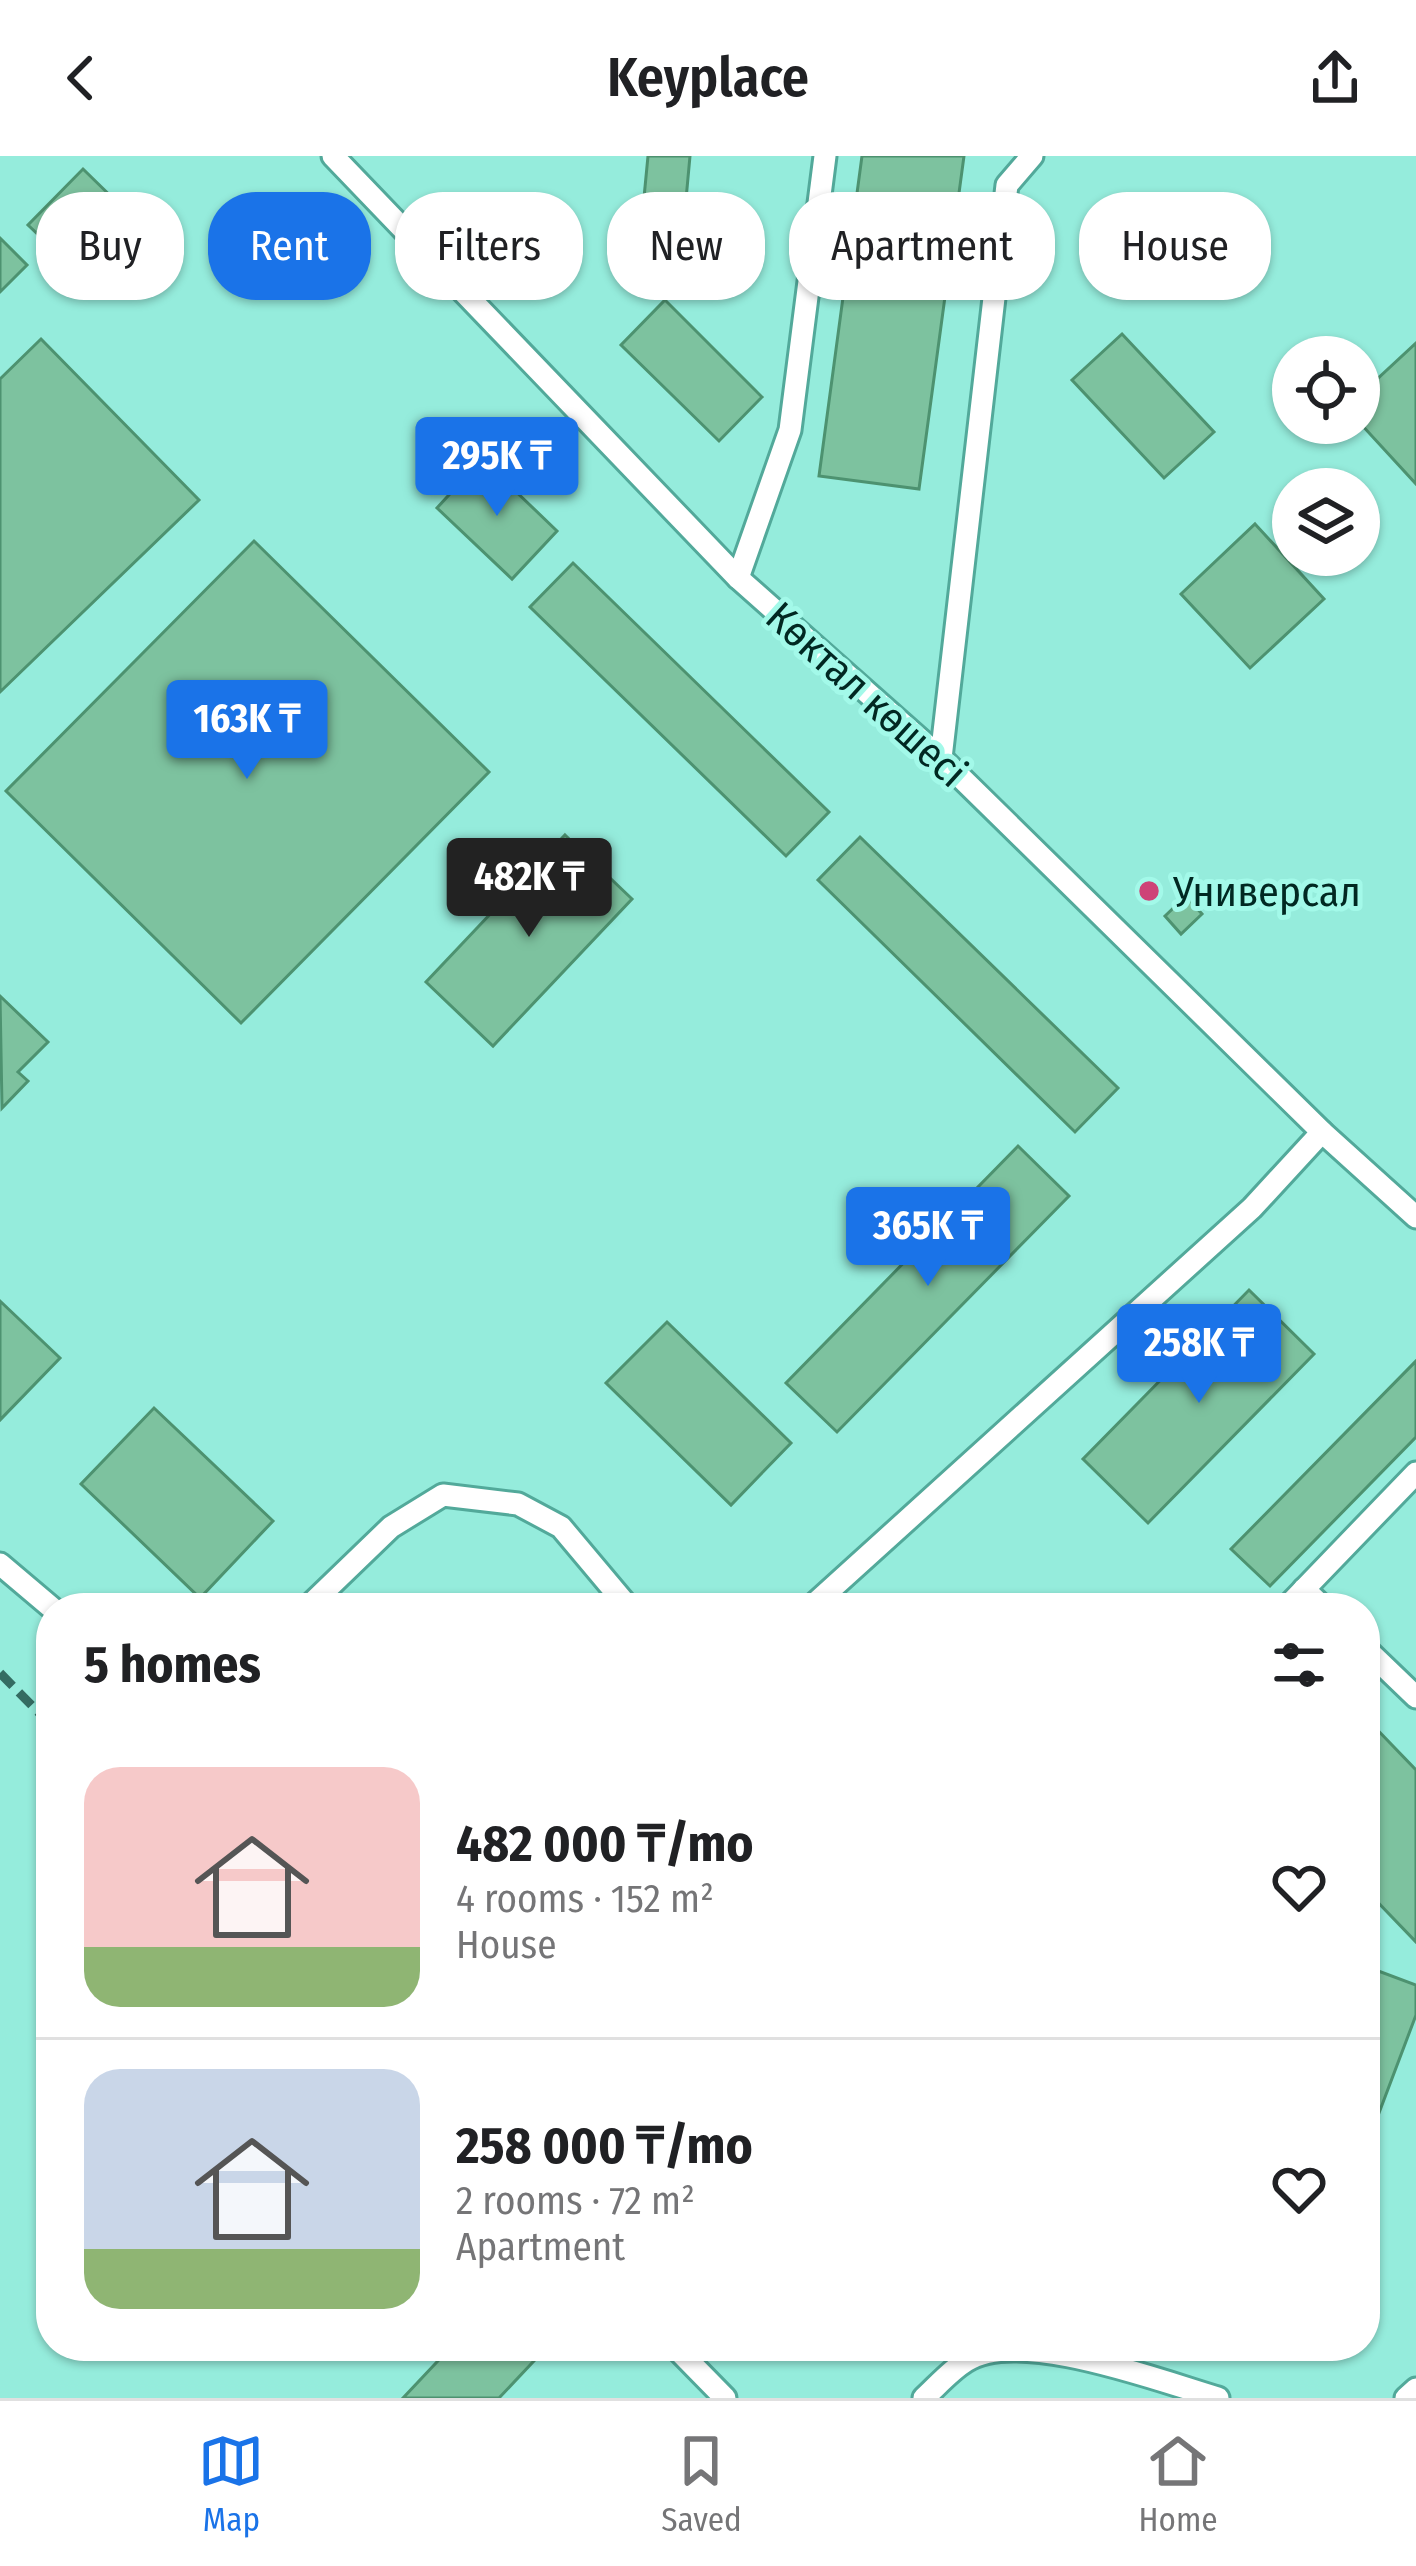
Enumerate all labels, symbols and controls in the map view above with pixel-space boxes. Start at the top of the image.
icon: back [48,45,114,111]
icon: share [1302,45,1368,111]
text: Keyplace [607,46,809,110]
chip: Buy [36,192,184,300]
chip: Rent [208,192,371,300]
chip: Filters [395,192,583,300]
chip: New [607,192,765,300]
chip: Apartment [789,192,1055,300]
chip: House [1079,192,1271,300]
map controls [1272,336,1380,576]
button: locate [1272,336,1380,444]
pin: 295K ₸ [399,417,595,519]
text: 295K ₸ [442,433,552,479]
button: layers [1272,468,1380,576]
street label: Көктал көшесі [756,592,977,798]
pin: 163K ₸ [149,680,345,782]
text: 163K ₸ [193,696,301,742]
pin: 482K ₸ [431,838,627,940]
text: 482K ₸ [474,854,584,900]
place label: Универсал [1172,867,1361,917]
marker: Универсал [1136,878,1162,904]
pin: 365K ₸ [830,1187,1026,1289]
text: 365K ₸ [873,1203,983,1249]
pin: 258K ₸ [1101,1304,1297,1406]
text: 258K ₸ [1144,1320,1254,1366]
icon: filters [1266,1632,1332,1698]
text: 5 homes [84,1634,261,1696]
text: 482 000 ₸/mo [456,1813,754,1875]
icon: home [180,1815,324,1959]
icon: heart [1266,1854,1332,1920]
text: 4 rooms · 152 m² [456,1876,714,1922]
text: House [456,1922,556,1968]
text: 258 000 ₸/mo [456,2115,753,2177]
icon: home [180,2117,324,2261]
icon: heart [1266,2156,1332,2222]
text: 2 rooms · 72 m² [456,2178,695,2224]
text: Apartment [456,2224,625,2270]
tab: Map [198,2428,264,2540]
tab: Saved [661,2428,742,2540]
tab: Home [1139,2428,1218,2540]

